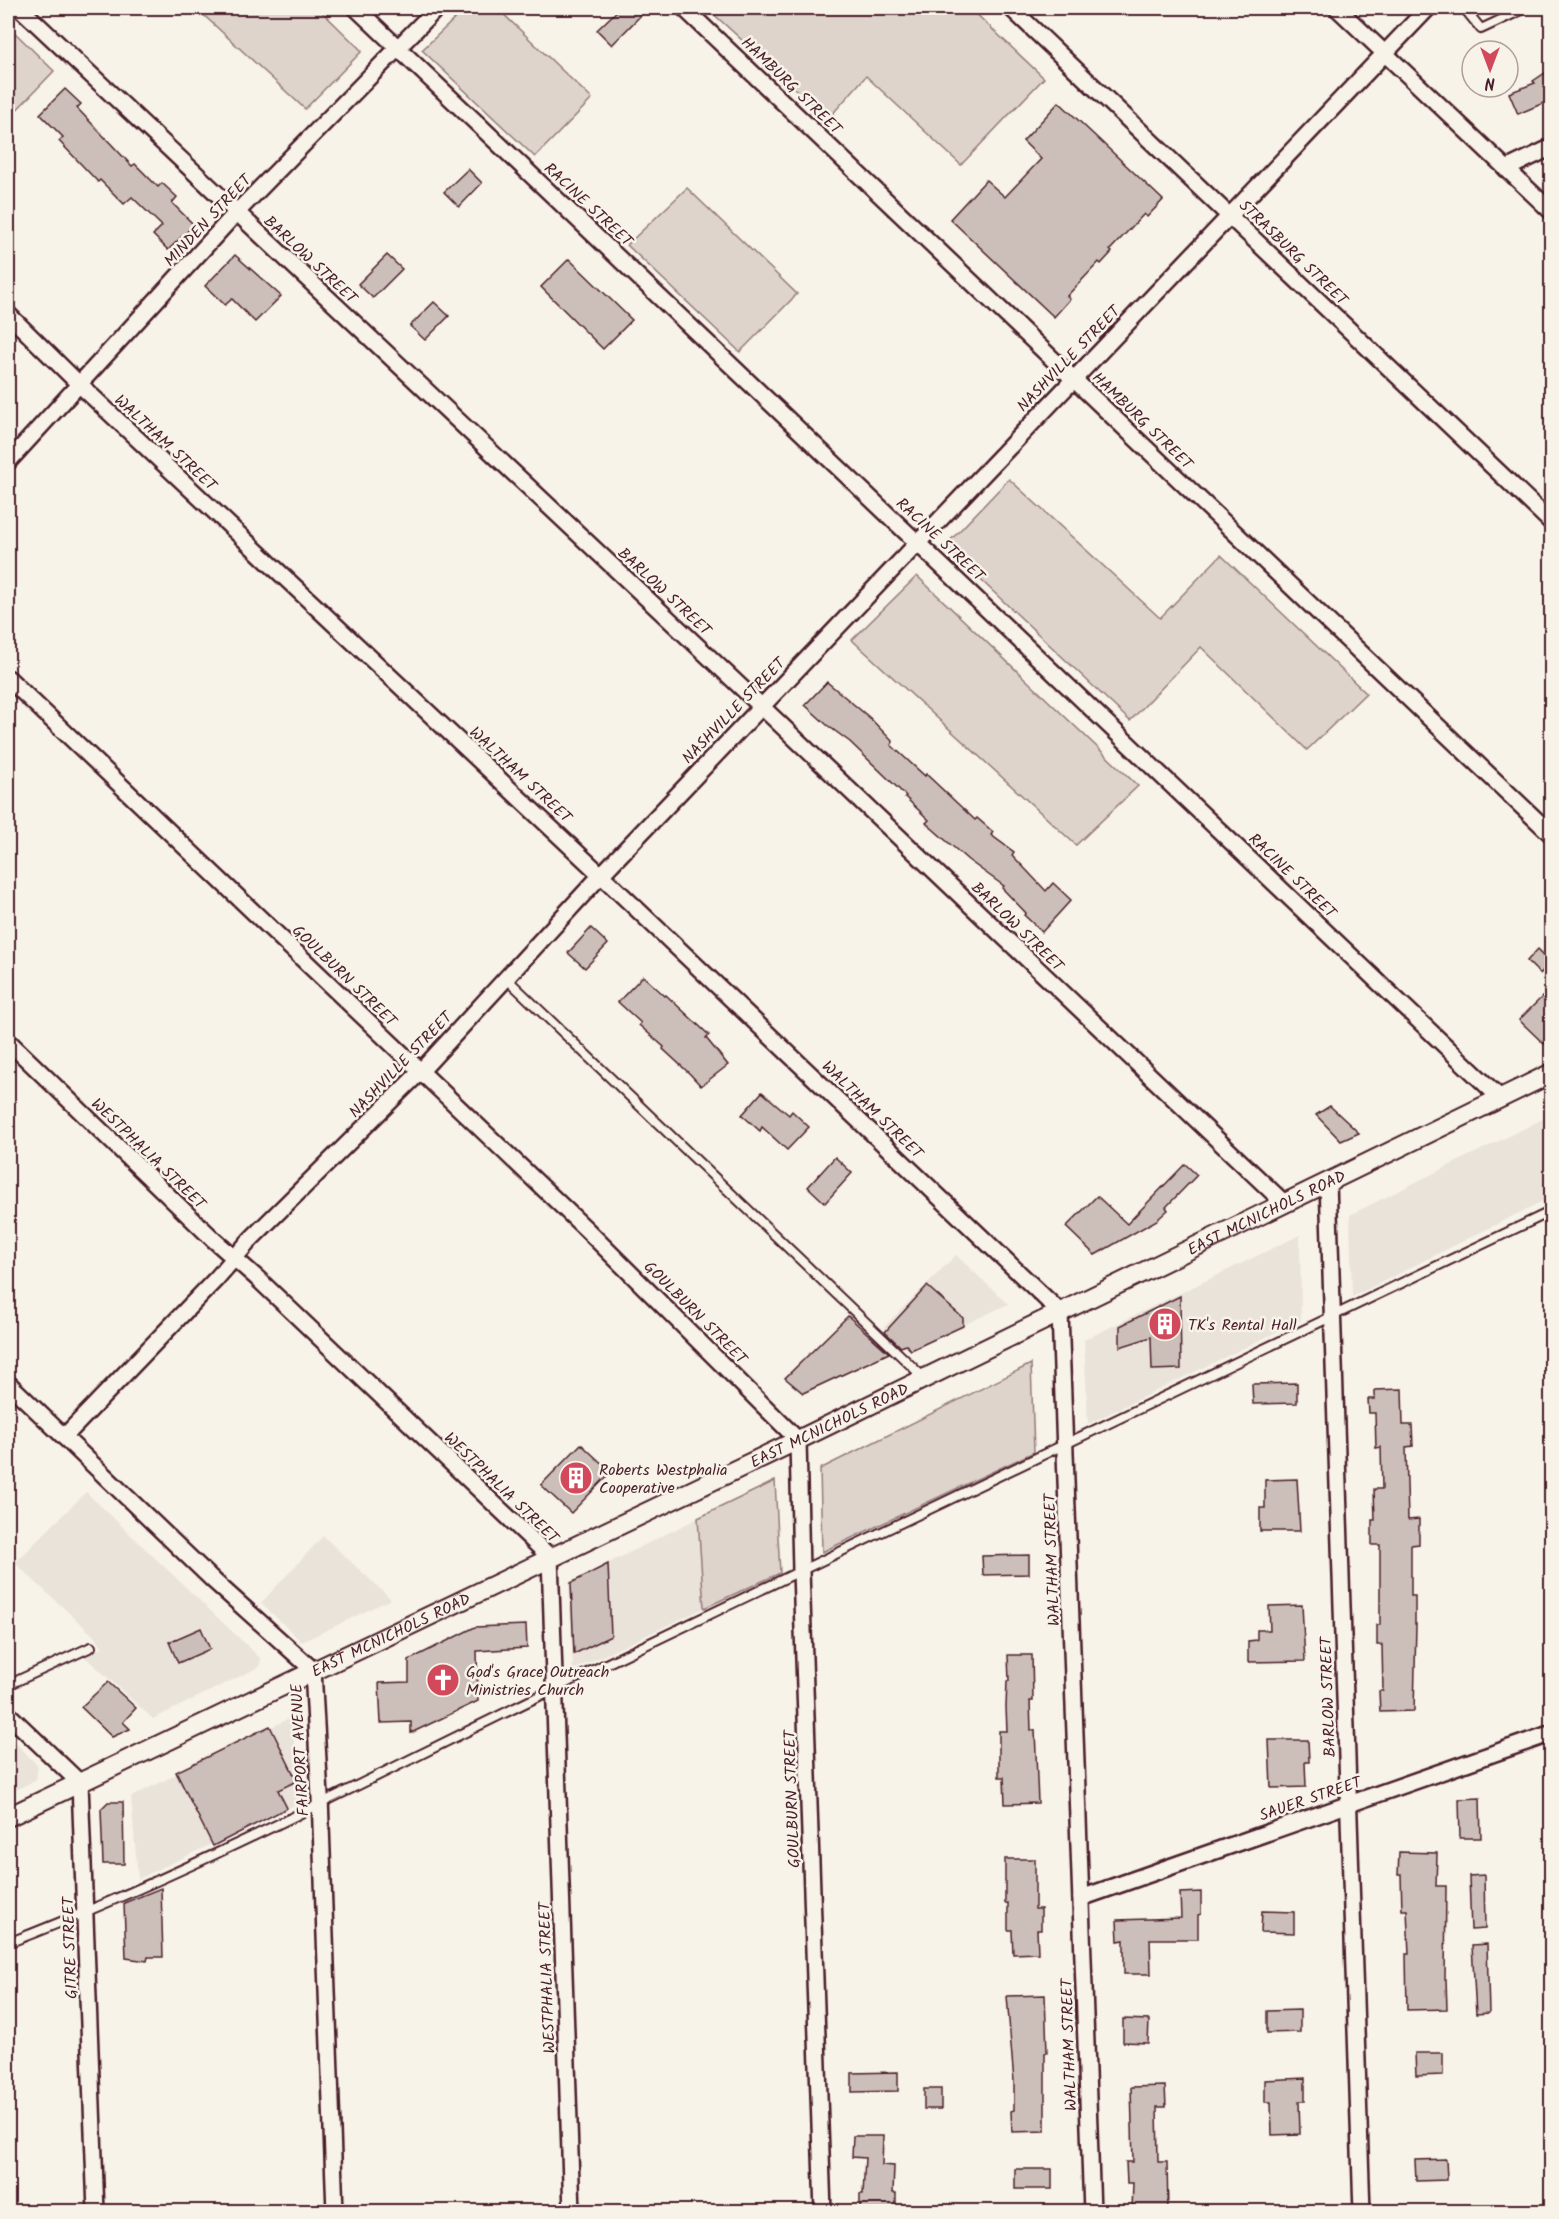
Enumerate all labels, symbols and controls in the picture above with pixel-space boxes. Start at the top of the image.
street label: HAMBURG STREET [735,31,848,142]
north arrow [1460,39,1520,99]
text: N [1485,70,1495,95]
street label: RACINE STREET [538,157,639,254]
street label: MINDEN STREET [158,168,259,273]
street label: STRASBURG STREET [1233,194,1354,313]
street label: BARLOW STREET [257,210,364,311]
street label: NASHVILLE STREET [1011,299,1128,418]
street label: HAMBURG STREET [1086,366,1199,477]
street label: WALTHAM STREET [108,389,223,498]
street label: RACINE STREET [890,492,991,589]
street label: BARLOW STREET [611,542,718,643]
street label: NASHVILLE STREET [676,651,793,770]
street label: WALTHAM STREET [463,721,578,830]
street label: RACINE STREET [1242,828,1343,926]
street label: BARLOW STREET [965,876,1070,979]
street label: GOULBURN STREET [286,919,403,1034]
street label: NASHVILLE STREET [343,1005,460,1124]
street label: WALTHAM STREET [816,1055,929,1166]
street label: WESTPHALIA STREET [85,1092,212,1217]
street label: EAST MCNICHOLS ROAD [1183,1164,1350,1263]
street label: GOULBURN STREET [637,1255,754,1372]
building icon: TK's Rental Hall [1147,1306,1183,1342]
place label: TK's Rental Hall [1188,1313,1297,1338]
street label: EAST MCNICHOLS ROAD [746,1377,913,1475]
street label: WESTPHALIA STREET [438,1426,565,1551]
place label: Roberts Westphalia Cooperative [599,1458,728,1501]
building icon: Roberts Westphalia Cooperative [558,1460,594,1496]
street label: WALTHAM STREET [1038,1492,1067,1627]
street label: EAST MCNICHOLS ROAD [308,1587,475,1684]
street label: BARLOW STREET [1314,1635,1343,1758]
place label: God's Grace Outreach Ministries Church [466,1660,609,1703]
church icon: God's Grace Outreach Ministries Church [425,1662,461,1698]
street label: FAIRPORT AVENUE [285,1682,316,1817]
street label: GOULBURN STREET [778,1728,807,1868]
street label: SAUER STREET [1256,1770,1366,1829]
street label: GITRE STREET [56,1895,85,1999]
street label: WESTPHALIA STREET [532,1900,563,2054]
street label: WALTHAM STREET [1055,1977,1084,2112]

